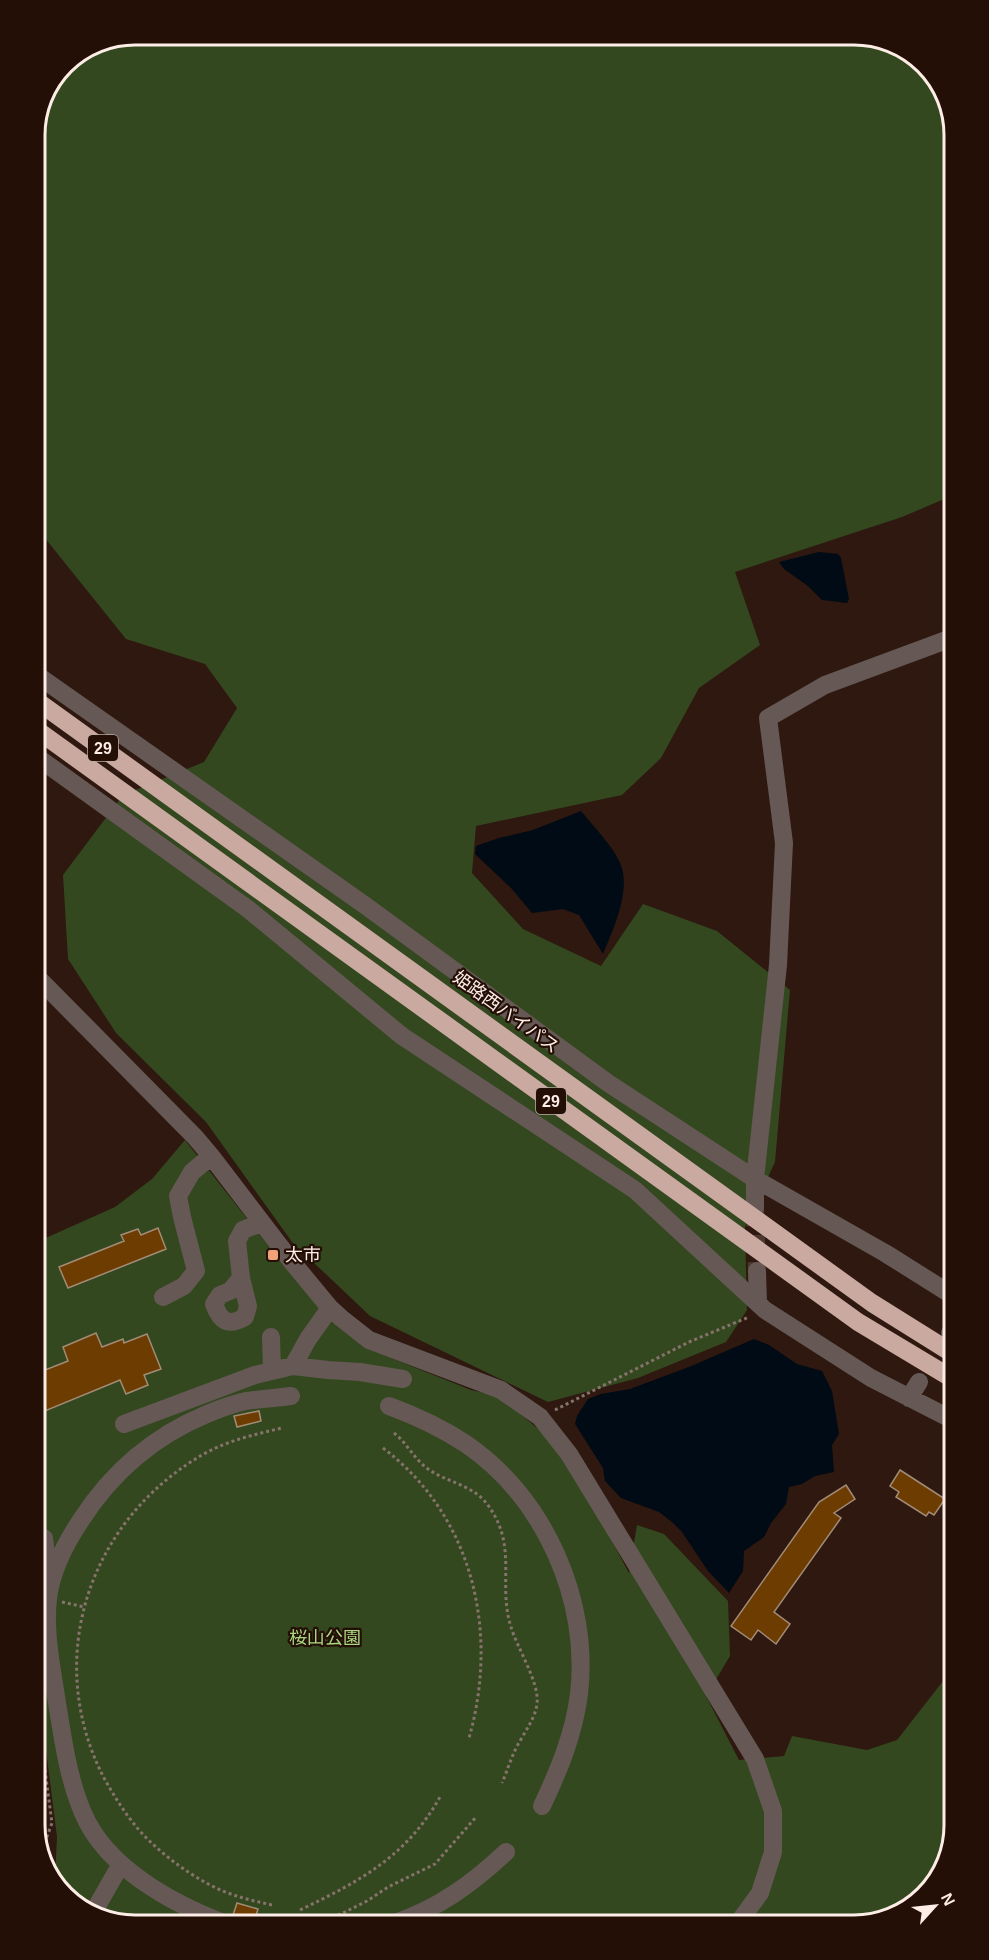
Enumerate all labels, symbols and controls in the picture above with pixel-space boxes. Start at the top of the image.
road number: 29 [88,735,118,761]
street label: 姫路西バイパス [449,967,563,1057]
road number: 29 [536,1088,566,1114]
place label: 太市 [285,1245,321,1265]
marker: 太市 [266,1248,280,1262]
park label: 桜山公園 [289,1628,361,1648]
north arrow [905,1876,965,1936]
text: N [938,1890,958,1908]

